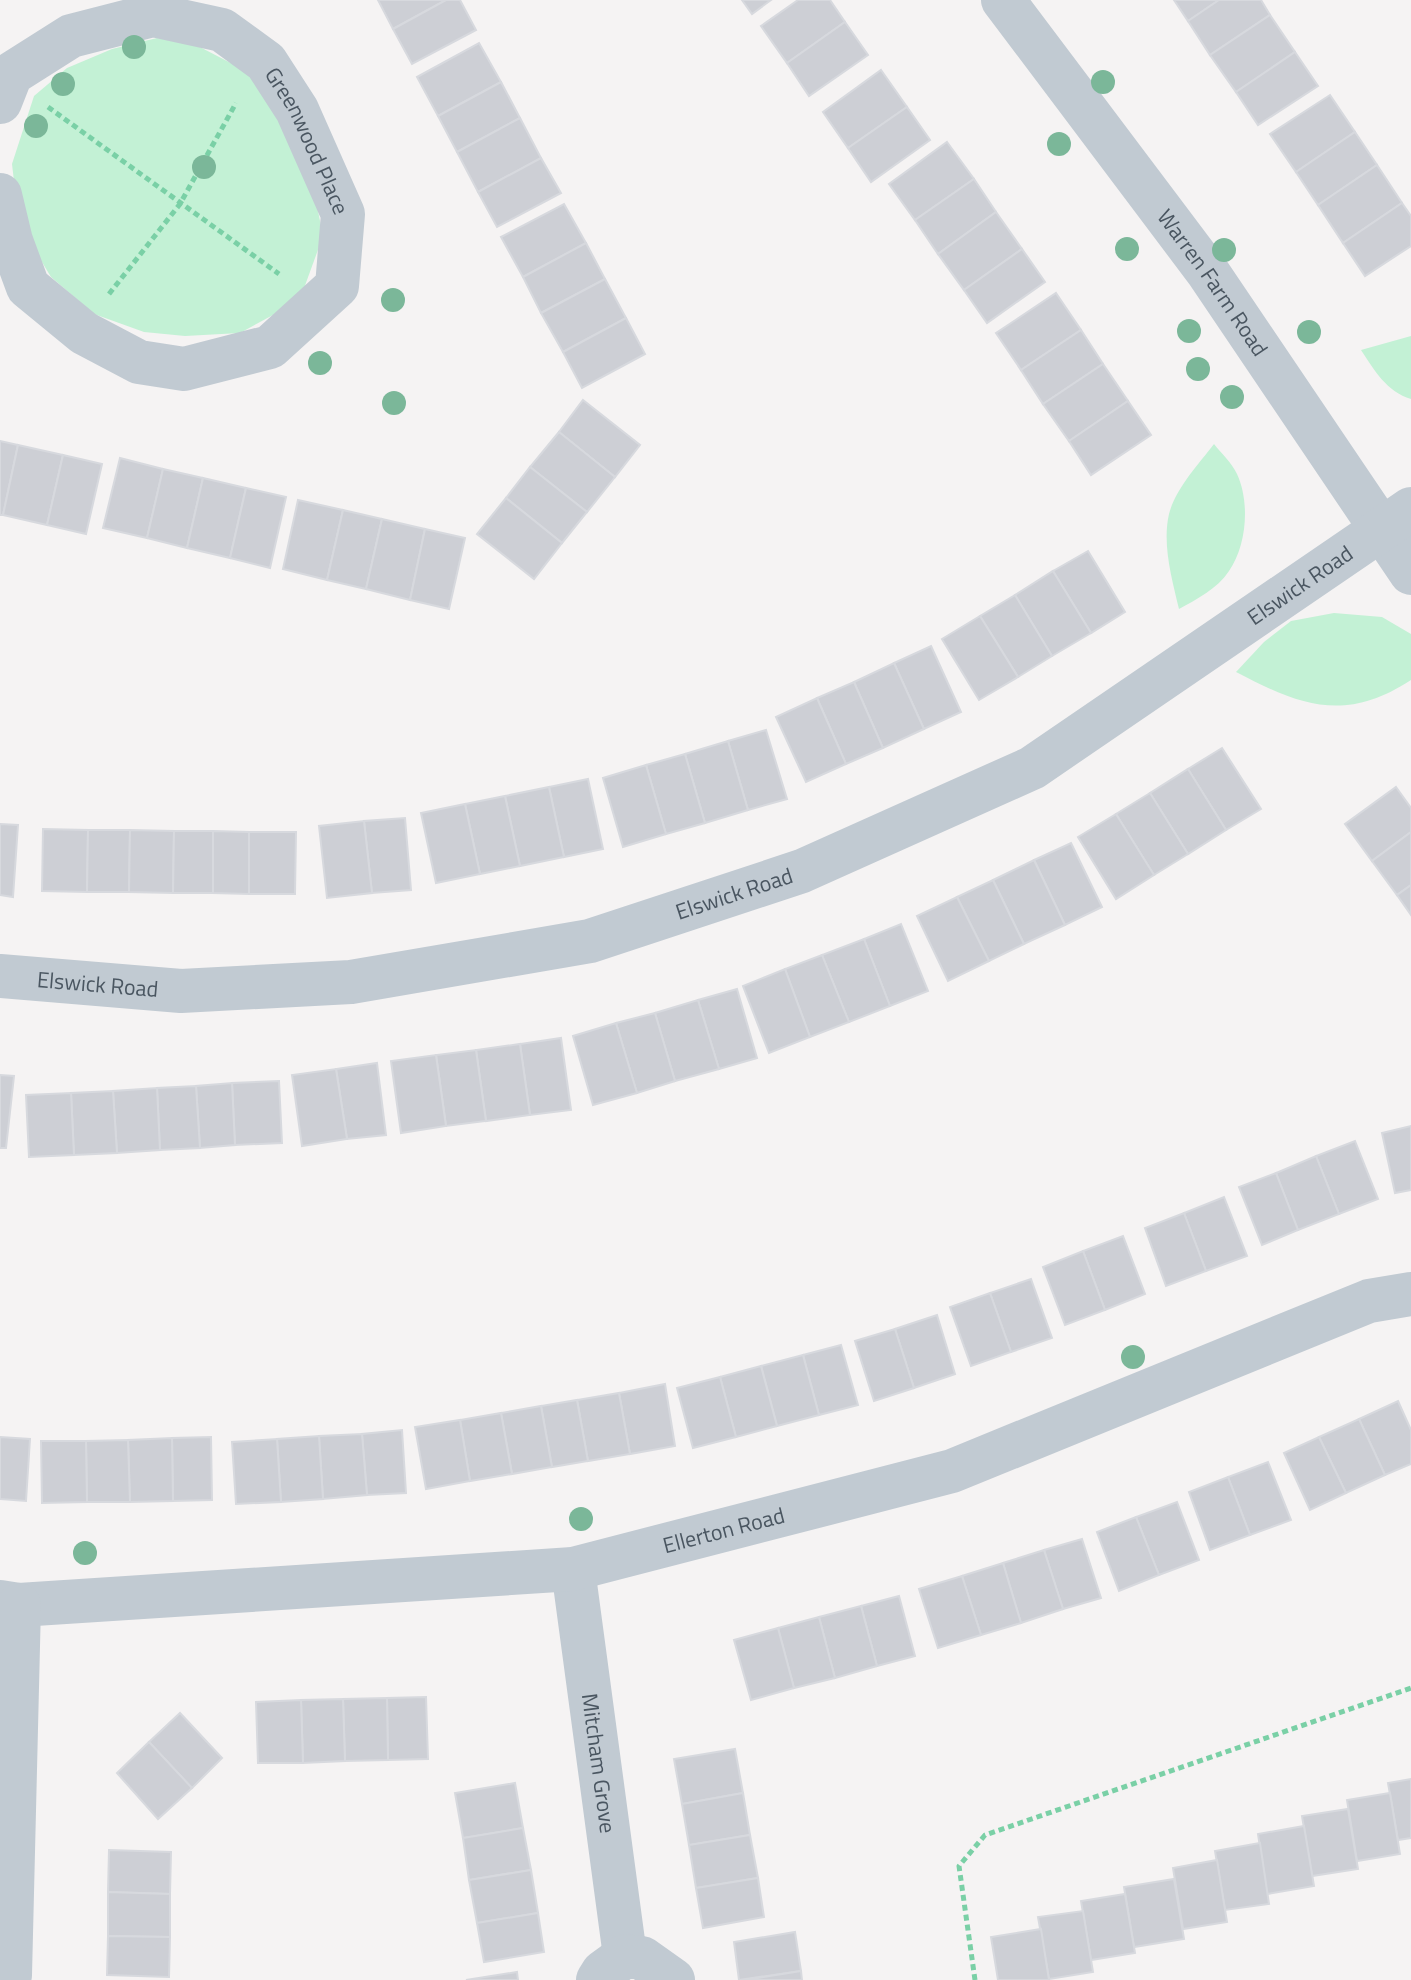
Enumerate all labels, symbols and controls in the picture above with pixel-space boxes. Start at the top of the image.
street label: Greenwood Place [256,60,358,220]
street label: Warren Farm Road [1149,202,1277,363]
street label: Elswick Road [1240,537,1360,633]
street label: Elswick Road [671,858,797,929]
street label: Elswick Road [36,962,160,1006]
street label: Ellerton Road [659,1498,788,1562]
street label: Mitcham Grove [573,1691,625,1835]

